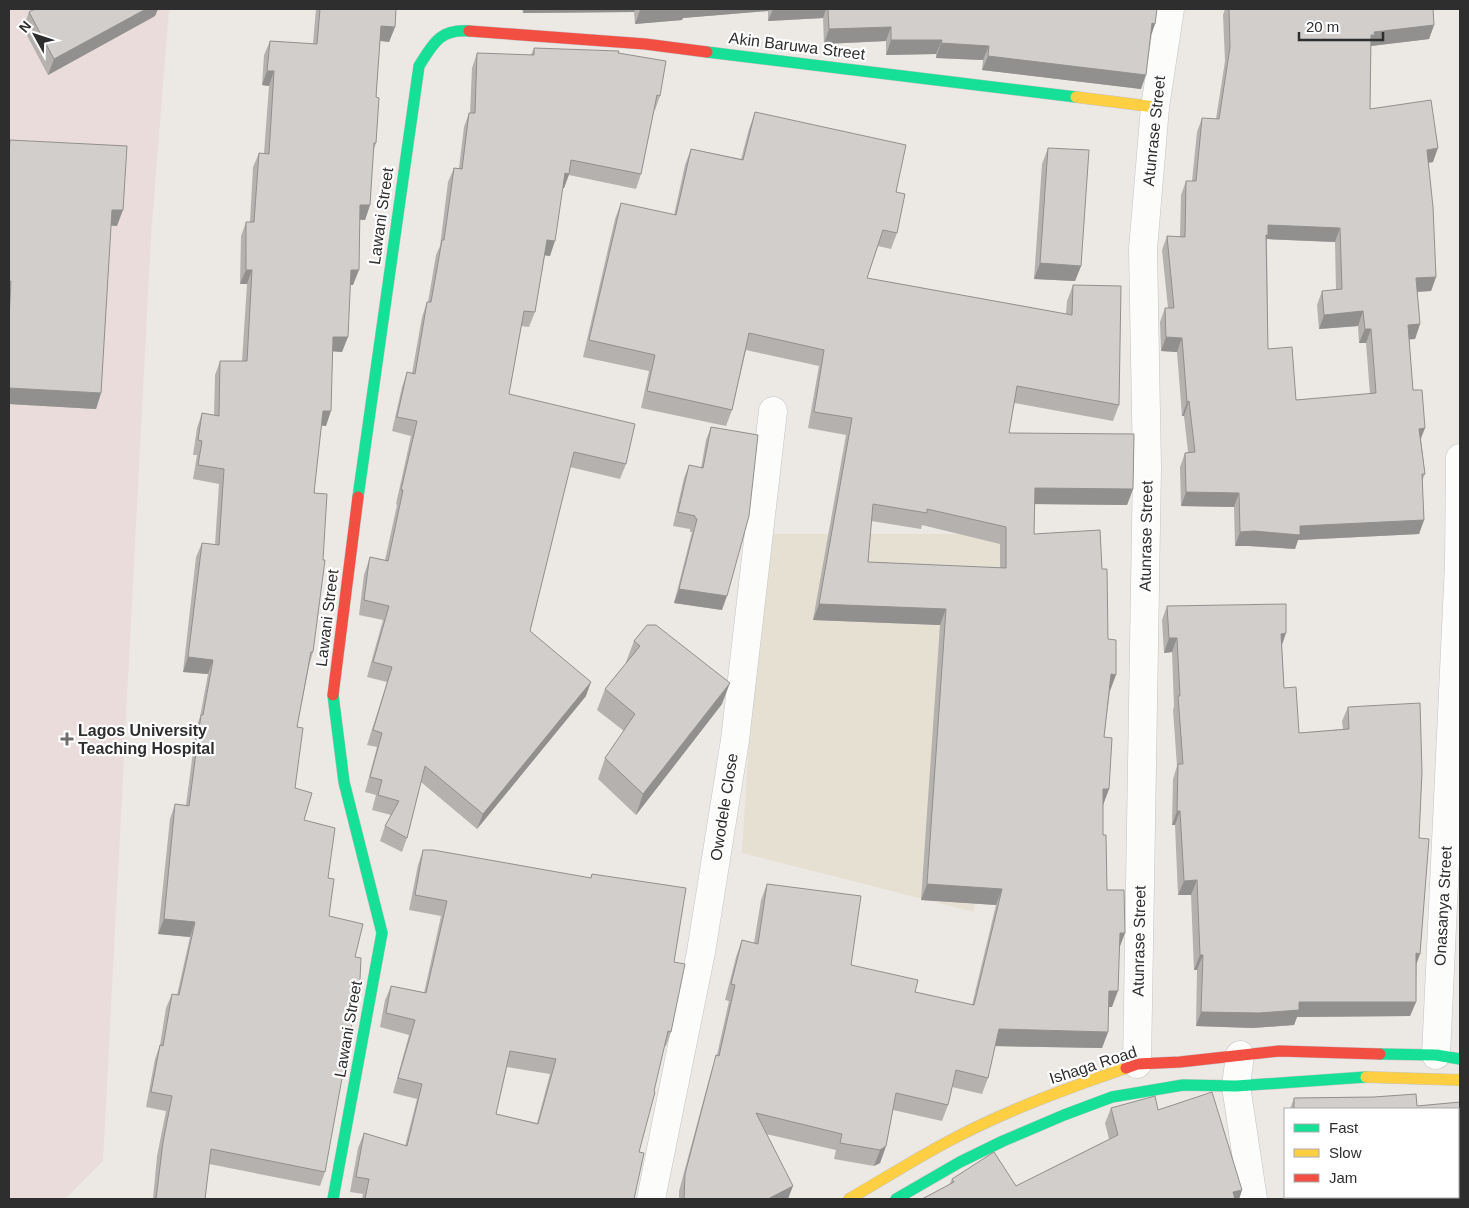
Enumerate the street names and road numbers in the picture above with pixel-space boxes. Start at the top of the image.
street label: Akin Baruwa Street [728,29,867,63]
street label: Atunrase Street [1140,74,1168,187]
street label: Lawani Street [366,166,396,266]
street label: Atunrase Street [1137,480,1155,592]
street label: Lawani Street [313,568,341,668]
street label: Owodele Close [707,752,741,862]
street label: Onasanya Street [1431,845,1455,966]
street label: Atunrase Street [1130,885,1148,997]
street label: Lawani Street [331,979,365,1079]
street label: Ishaga Road [1047,1043,1139,1087]

